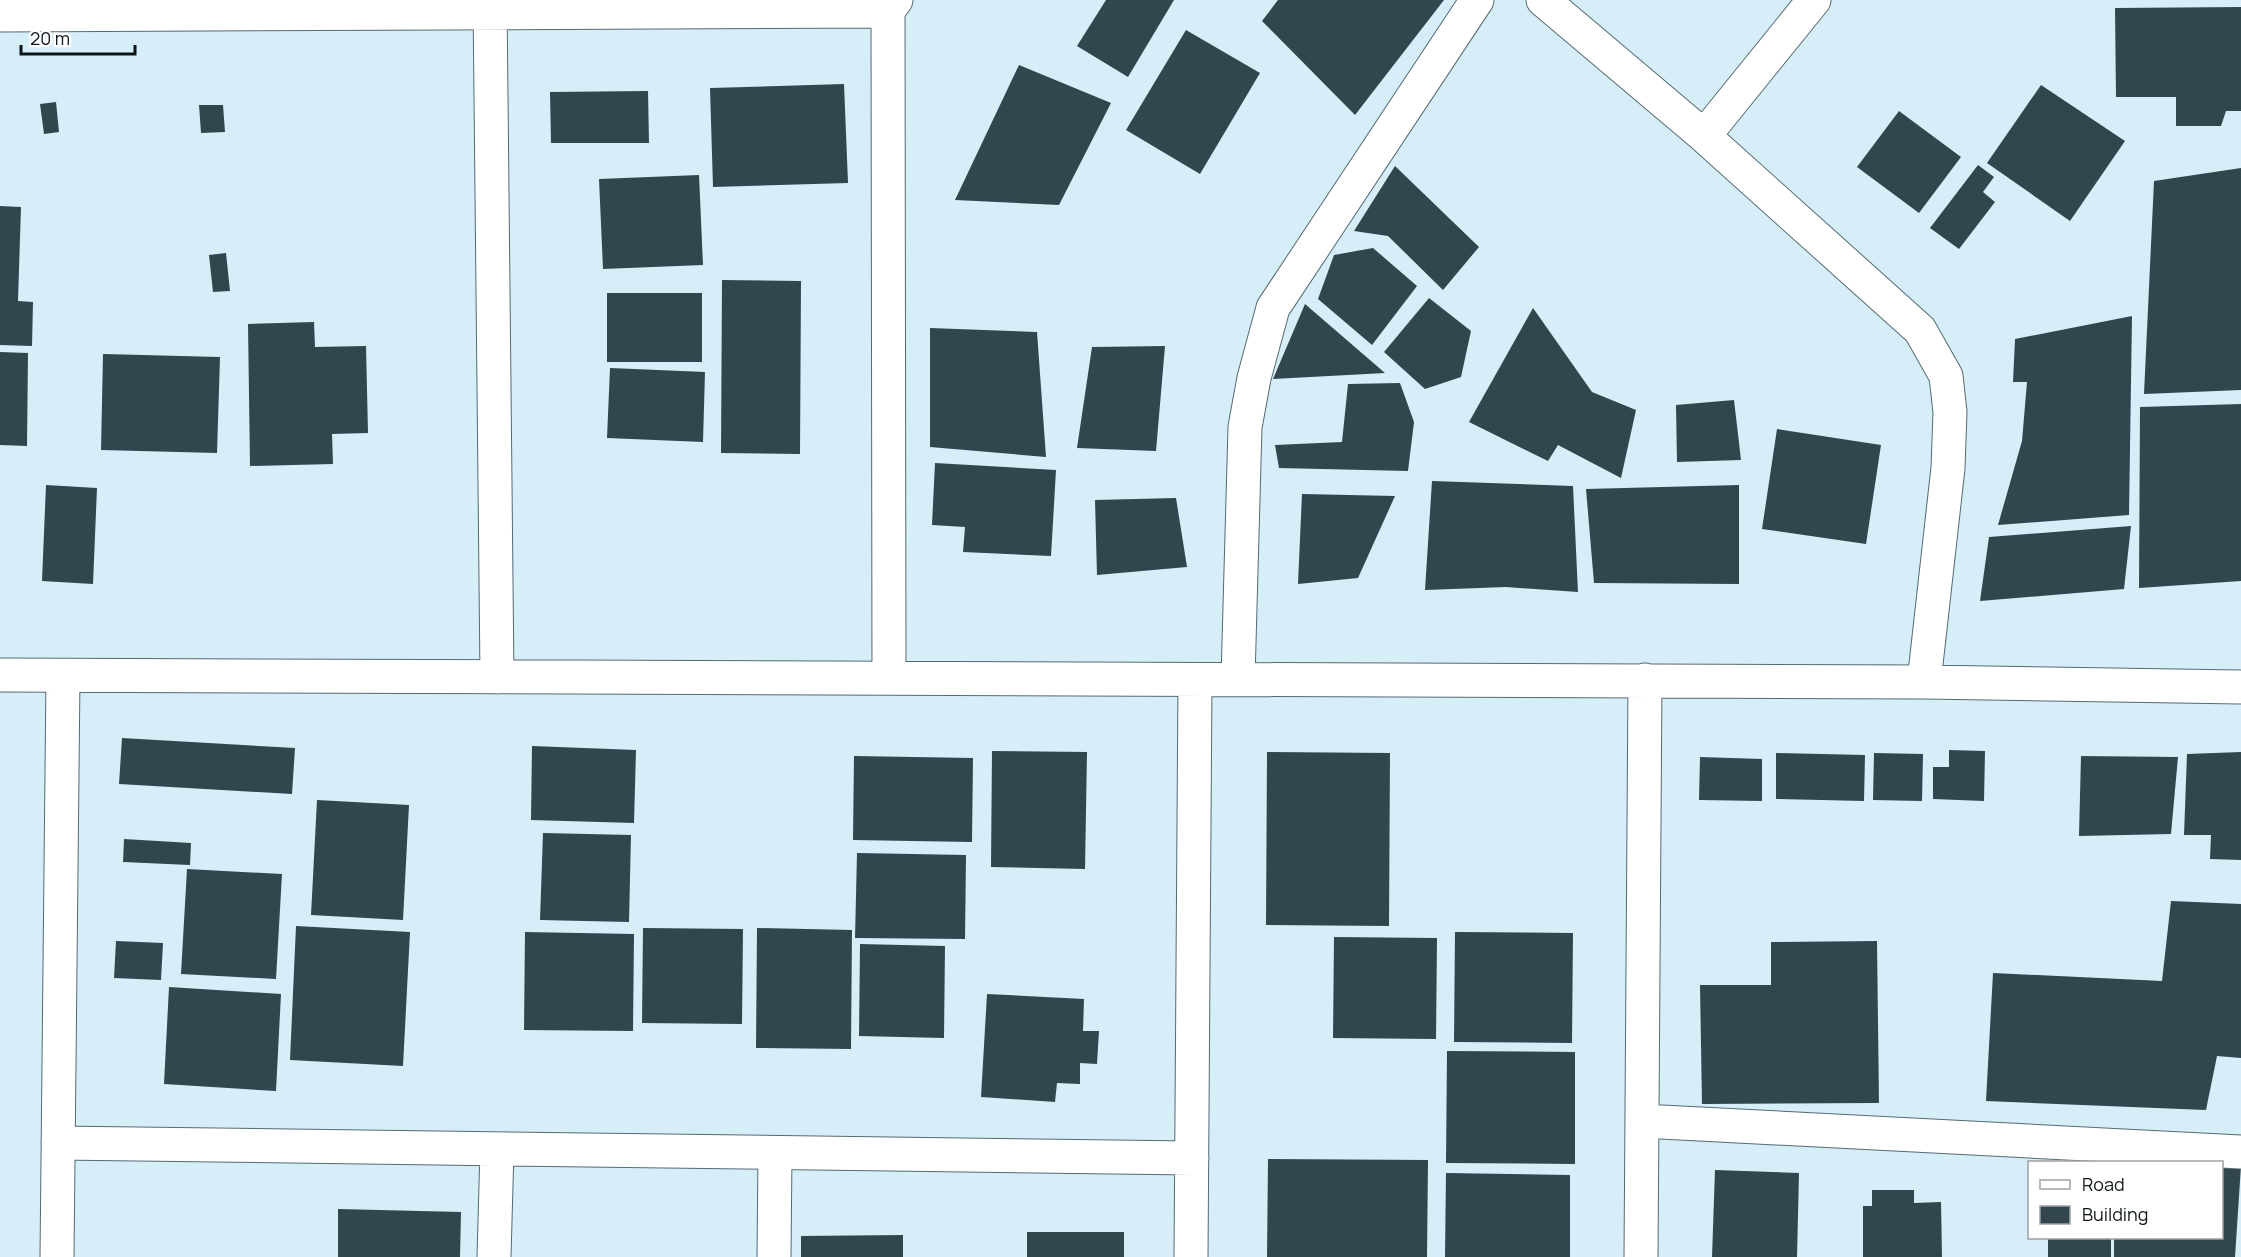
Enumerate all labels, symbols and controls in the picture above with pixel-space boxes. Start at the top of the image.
scale bar [21,18,135,56]
text: 20 m [30,26,70,50]
legend [2028,1161,2223,1239]
text: Road [2082,1172,2125,1196]
text: Building [2082,1202,2148,1226]

